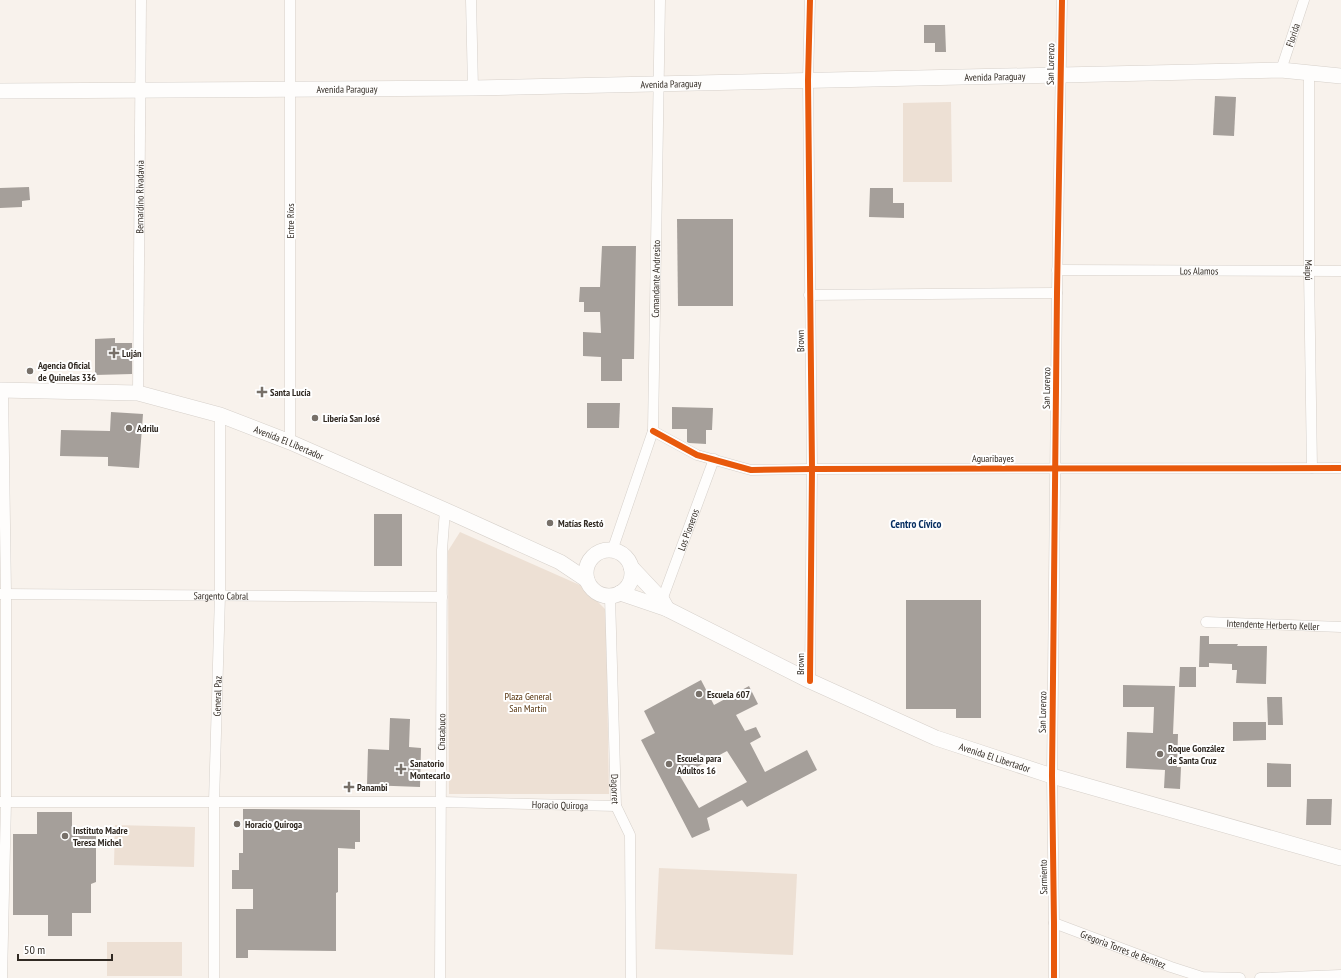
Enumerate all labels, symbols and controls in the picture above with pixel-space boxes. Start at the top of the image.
street label: Florida [1283,22,1303,48]
street label: San Lorenzo [1044,43,1057,85]
street label: Avenida Paraguay [964,70,1026,84]
street label: Avenida Paraguay [640,77,702,91]
street label: Avenida Paraguay [316,83,378,96]
street label: Bernardino Rivadavia [133,160,147,234]
street label: Entre Ríos [284,203,297,239]
street label: Comandante Andresito [649,240,663,318]
street label: Maipú [1302,259,1315,281]
street label: Los Alamos [1180,264,1219,278]
street label: Brown [794,330,807,352]
place label: Luján [122,347,142,360]
marker: Luján [109,348,119,358]
place label: Agencia Oficial de Quinelas 336 [37,359,96,384]
marker: Agencia Oficial de Quinelas 336 [25,366,35,376]
street label: San Lorenzo [1040,367,1053,409]
place label: Santa Lucía [270,386,311,399]
marker: Santa Lucía [257,387,267,397]
place label: Libería San José [323,412,380,425]
marker: Libería San José [310,413,320,423]
place label: Adrilu [136,422,159,435]
marker: Adrilu [124,423,134,433]
street label: Avenida El Libertador [252,423,326,463]
street label: Aguaribayes [972,452,1015,465]
street label: Los Pioneros [675,507,702,552]
place label: Matías Restó [558,517,604,530]
district label: Centro Cívico [891,517,941,531]
marker: Matías Restó [545,518,555,528]
street label: Sargento Cabral [193,589,249,603]
street label: Intendente Herberto Keller [1226,617,1320,633]
street label: Brown [794,653,807,675]
street label: General Paz [210,675,225,717]
place label: Escuela 607 [707,688,750,701]
marker: Escuela 607 [694,689,704,699]
park label: Plaza General San Martín [504,690,552,715]
street label: San Lorenzo [1036,691,1049,733]
street label: Chacabuco [435,713,448,751]
street label: Avenida El Libertador [957,740,1032,776]
place label: Roque González de Santa Cruz [1168,742,1225,767]
marker: Roque González de Santa Cruz [1155,749,1165,759]
place label: Escuela para Adultos 16 [676,752,721,777]
place label: Sanatorio Montecarlo [410,757,451,782]
marker: Escuela para Adultos 16 [664,759,674,769]
marker: Sanatorio Montecarlo [395,763,407,775]
street label: Dagorret [608,774,622,805]
place label: Panambi [357,781,388,794]
marker: Panambi [344,782,354,792]
street label: Horacio Quiroga [532,798,588,812]
place label: Horacio Quiroga [245,818,302,831]
marker: Horacio Quiroga [232,819,242,829]
place label: Instituto Madre Teresa Michel [73,824,128,849]
marker: Instituto Madre Teresa Michel [60,831,70,841]
street label: Sarmiento [1037,859,1050,895]
street label: Gregoria Torres de Benitez [1078,928,1168,972]
scale bar [18,936,112,962]
text: 50 m [24,942,45,957]

